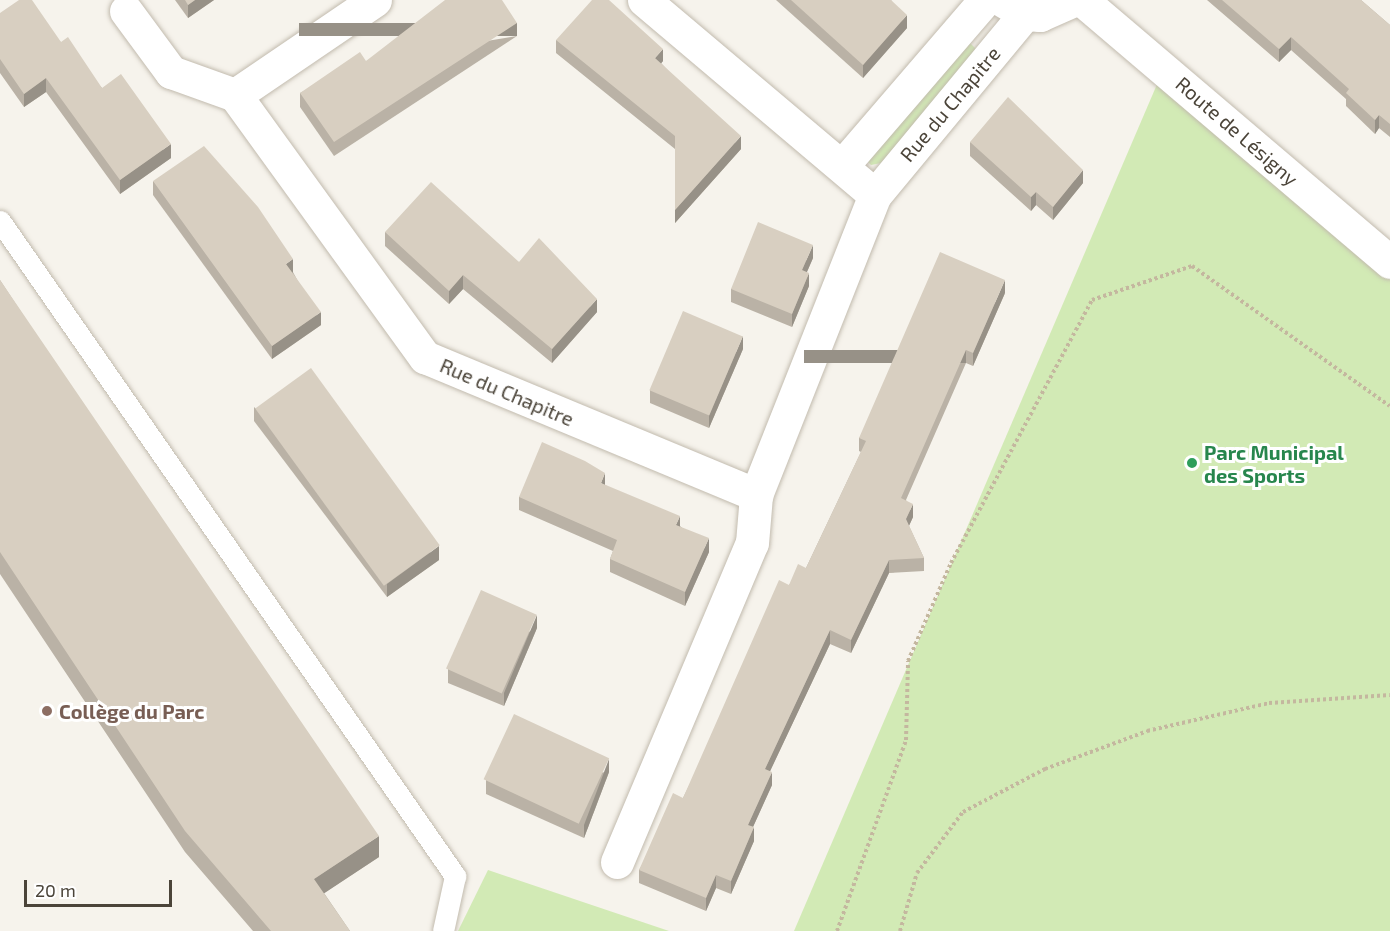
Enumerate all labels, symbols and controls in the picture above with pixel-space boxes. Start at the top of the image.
street label: Rue du Chapitre [895,42,1005,166]
street label: Route de Lésigny [1171,71,1303,191]
street label: Rue du Chapitre [437,353,577,431]
place label: Parc Municipal des Sports [1204,440,1344,487]
marker: Parc Municipal des Sports [1185,456,1199,470]
place label: Collège du Parc [59,699,204,723]
marker: Collège du Parc [40,704,54,718]
scale bar [27,868,176,906]
text: 20 m [35,879,76,901]

